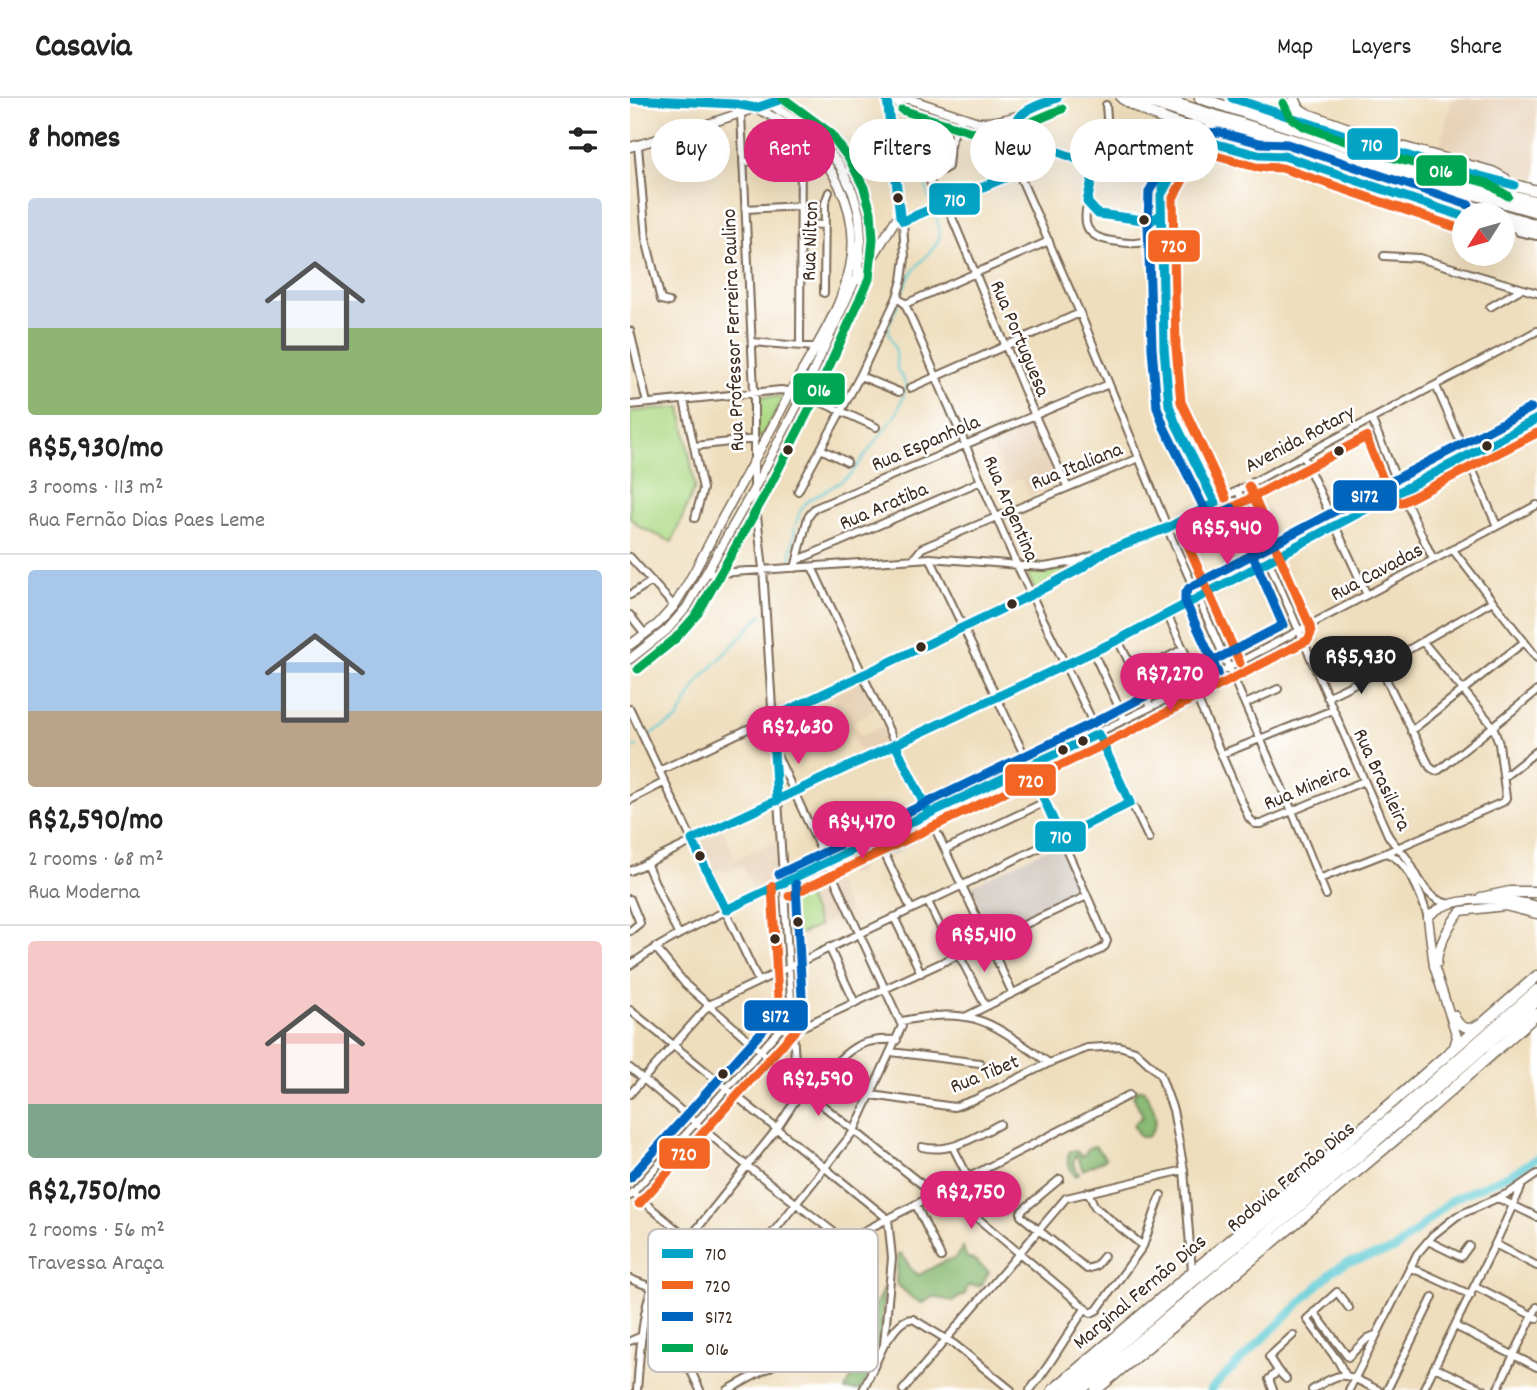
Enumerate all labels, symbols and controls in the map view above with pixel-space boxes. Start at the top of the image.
text: Casavia [35,25,131,72]
text: Map [1277,31,1313,65]
text: Layers [1351,31,1412,65]
text: Share [1450,31,1502,65]
text: 8 homes [28,119,120,162]
chip: Buy [651,119,730,182]
chip: Rent [744,119,835,182]
chip: Filters [849,119,956,182]
chip: New [970,119,1056,182]
chip: Apartment [1070,119,1218,182]
icon: filters [564,121,602,159]
line badge: 710 [1346,127,1399,161]
text: 710 [1361,134,1383,161]
line badge: 016 [1415,154,1468,187]
text: 016 [1429,160,1453,187]
line badge: 710 [928,182,981,216]
text: 710 [944,189,966,216]
unlabelled marker [891,191,905,205]
street label: Rua Nilton [796,201,828,282]
north arrow [1452,203,1516,266]
map controls [1452,203,1515,266]
street label: Rua Professor Ferreira Paulino [716,208,754,452]
unlabelled marker [1137,213,1151,227]
line badge: 720 [1147,229,1201,263]
text: 720 [1161,235,1187,262]
icon: home [252,243,378,369]
street label: Rua Portuguesa [980,276,1057,403]
line badge: 016 [792,372,846,406]
text: 016 [807,379,831,406]
street label: Avenida Rotary [1240,399,1361,482]
street label: Rua Espanhola [867,408,986,481]
text: R$5,930/mo [28,429,163,472]
street label: Rua Italiana [1027,435,1128,500]
unlabelled marker [1480,439,1494,453]
unlabelled marker [781,443,795,457]
unlabelled marker [1332,444,1346,458]
street label: Rua Argentina [973,452,1045,568]
text: 3 rooms · 113 m² [28,472,164,505]
street label: Rua Aratiba [835,475,934,540]
line badge: S172 [1332,479,1398,512]
text: S172 [1351,485,1379,512]
text: Rua Fernão Dias Paes Leme [28,505,265,538]
pin: R$5,940 [1162,508,1292,567]
text: R$5,940 [1192,513,1262,546]
street label: Rua Cavadas [1326,537,1429,611]
unlabelled marker [1005,597,1019,611]
icon: home [252,615,378,741]
pin: R$5,930 [1296,636,1426,696]
unlabelled marker [914,640,928,654]
text: R$5,930 [1325,642,1397,675]
pin: R$7,270 [1105,654,1235,713]
text: R$7,270 [1136,659,1204,692]
pin: R$2,630 [733,706,863,766]
text: R$2,630 [762,712,834,745]
street label: Rua Brasileira [1343,724,1418,837]
unlabelled marker [1076,734,1090,748]
unlabelled marker [1056,743,1070,757]
street label: Rua Mineira [1260,757,1356,820]
line badge: 720 [1004,763,1057,797]
text: 720 [1018,770,1044,797]
text: R$2,590/mo [28,801,163,844]
pin: R$4,470 [797,802,927,861]
text: R$4,470 [828,807,896,840]
line badge: 710 [1034,820,1087,853]
text: 710 [1050,826,1072,853]
text: 2 rooms · 68 m² [28,844,164,877]
unlabelled marker [693,849,707,863]
text: Rua Moderna [28,877,140,910]
pin: R$5,410 [919,914,1049,974]
unlabelled marker [791,915,805,929]
text: R$5,410 [952,920,1017,953]
unlabelled marker [768,932,782,946]
icon: home [252,986,378,1112]
line badge: S172 [743,999,809,1032]
text: S172 [762,1005,790,1032]
street label: Rua Tibet [946,1048,1024,1103]
pin: R$2,590 [753,1058,883,1118]
text: R$2,590 [782,1064,854,1097]
unlabelled marker [716,1067,730,1081]
street label: Rodovia Fernão Dias [1221,1115,1363,1241]
line badge: 720 [658,1137,711,1170]
text: 720 [671,1143,697,1170]
text: R$2,750/mo [28,1172,161,1215]
pin: R$2,750 [906,1172,1036,1231]
text: R$2,750 [936,1177,1006,1210]
text: 2 rooms · 56 m² [28,1215,165,1248]
street label: Marginal Fernão Dias [1068,1228,1214,1358]
legend [648,1229,878,1372]
text: 710 [705,1243,727,1270]
text: Travessa Araça [28,1248,164,1281]
text: 720 [705,1275,731,1302]
text: S172 [705,1306,733,1333]
text: 016 [705,1338,729,1365]

